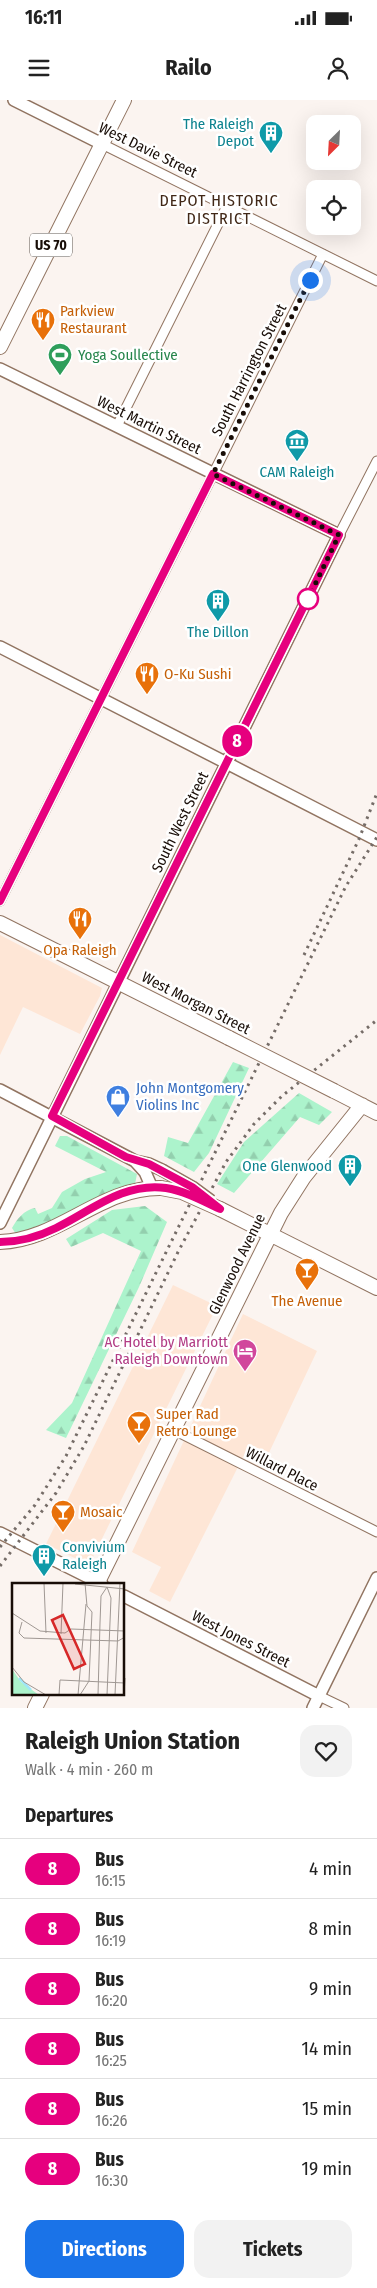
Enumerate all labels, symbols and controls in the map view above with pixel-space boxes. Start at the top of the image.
text: 16:11 [25,6,62,29]
icon: menu [25,54,53,82]
text: Railo [165,54,212,81]
icon: person [324,54,352,82]
place label: The Raleigh Depot [183,115,254,150]
north arrow [306,115,361,170]
map controls [306,115,361,235]
street label: West Davie Street [96,118,200,182]
building icon: The Raleigh Depot [258,120,284,154]
button: locate [306,180,361,235]
district label: DEPOT HISTORIC DISTRICT [159,191,279,228]
road number: US 70 [30,234,72,256]
your location [298,268,323,293]
street label: South Harrington Street [208,301,290,439]
place label: Parkview Restaurant [60,302,127,337]
restaurant icon: Parkview Restaurant [30,307,56,341]
sports icon: Yoga Soullective [47,342,73,376]
place label: Yoga Soullective [78,346,178,364]
street label: West Martin Street [94,392,204,458]
museum icon: CAM Raleigh [284,428,310,462]
place label: CAM Raleigh [260,463,334,481]
building icon: The Dillon [205,588,231,622]
unlabelled marker [297,588,319,610]
place label: The Dillon [187,623,249,641]
restaurant icon: O-Ku Sushi [134,661,160,695]
place label: O-Ku Sushi [164,665,232,683]
line badge: 8 [221,725,253,757]
text: 8 [232,730,242,752]
street label: South West Street [148,769,212,875]
restaurant icon: Opa Raleigh [67,906,93,940]
place label: Opa Raleigh [43,941,117,959]
street label: West Morgan Street [139,968,253,1038]
place label: John Montgomery Violins Inc [136,1079,244,1114]
shop icon: John Montgomery Violins Inc [105,1084,131,1118]
building icon: One Glenwood [337,1153,363,1187]
place label: One Glenwood [242,1157,332,1175]
street label: Glenwood Avenue [205,1211,269,1317]
bar icon: The Avenue [294,1257,320,1291]
place label: The Avenue [272,1292,342,1310]
place label: AC Hotel by Marriott Raleigh Downtown [104,1333,228,1368]
hotel icon: AC Hotel by Marriott Raleigh Downtown [232,1338,258,1372]
place label: Super Rad Retro Lounge [156,1405,237,1440]
bar icon: Super Rad Retro Lounge [126,1410,152,1444]
street label: Willard Place [243,1443,321,1495]
bar icon: Mosaic [50,1499,76,1533]
place label: Mosaic [80,1503,123,1521]
place label: Convivium Raleigh [62,1538,125,1573]
building icon: Convivium Raleigh [31,1543,57,1577]
inset map [12,1583,125,1696]
street label: West Jones Street [189,1607,293,1671]
button: heart [300,1725,352,1777]
text: Raleigh Union Station [25,1727,240,1755]
text: Walk · 4 min · 260 m [25,1760,153,1779]
text: Departures [25,1804,113,1827]
text: Bus [95,1848,124,1871]
text: 4 min [309,1857,352,1880]
text: 8 [48,1858,57,1880]
text: 16:15 [95,1871,126,1890]
text: Bus [95,1908,124,1931]
text: 8 min [309,1917,352,1940]
text: 8 [48,1918,57,1940]
text: 16:19 [95,1931,126,1950]
text: Bus [95,1968,124,1991]
text: 9 min [309,1977,352,2000]
text: 8 [48,1978,57,2000]
text: 16:20 [95,1991,128,2010]
text: Bus [95,2028,124,2051]
text: 14 min [302,2037,352,2060]
text: 8 [48,2038,57,2060]
text: 16:25 [95,2051,127,2070]
text: Bus [95,2088,124,2111]
text: 15 min [302,2097,352,2120]
text: 8 [48,2098,57,2120]
text: 16:26 [95,2111,128,2130]
text: Bus [95,2148,124,2171]
text: 19 min [301,2157,352,2180]
text: 8 [48,2158,57,2180]
text: 16:30 [95,2171,128,2190]
button: Directions [25,2220,184,2278]
button: Tickets [194,2220,352,2278]

